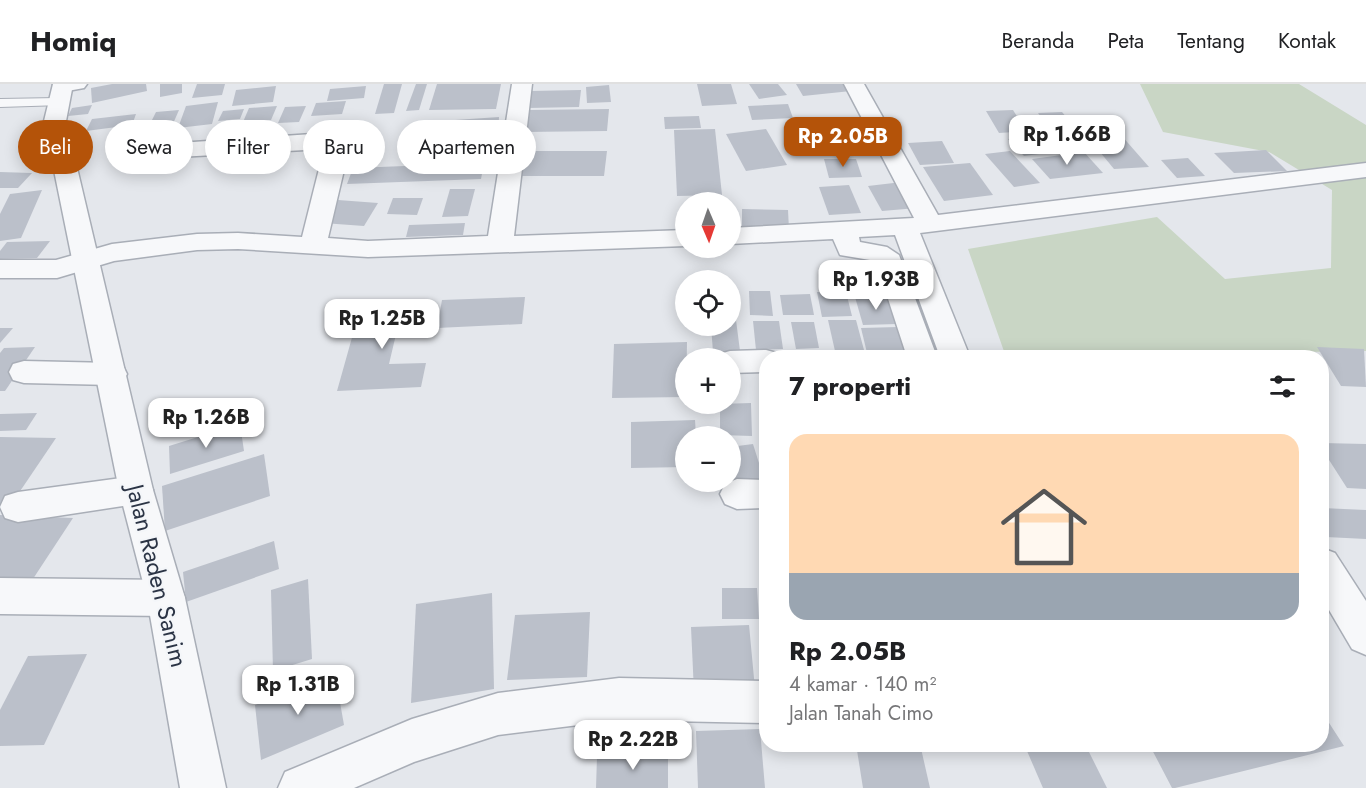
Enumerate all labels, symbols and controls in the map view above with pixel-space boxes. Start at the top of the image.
text: Homiq [30,21,117,62]
text: Beranda [1001,26,1074,56]
text: Peta [1107,26,1144,56]
text: Tentang [1177,26,1245,56]
text: Kontak [1278,26,1336,56]
pin: Rp 1.66B [1005,115,1129,166]
pin: Rp 2.05B [781,117,905,168]
chip: Beli [18,120,93,174]
chip: Sewa [105,120,193,174]
chip: Filter [205,120,291,174]
chip: Baru [303,120,385,174]
chip: Apartemen [397,120,536,174]
text: Rp 1.66B [1023,120,1111,149]
text: Rp 2.05B [798,122,888,151]
north arrow [675,192,741,258]
map controls [675,192,741,492]
pin: Rp 1.93B [814,260,938,311]
text: Rp 1.93B [833,265,919,294]
button: locate [675,270,741,336]
pin: Rp 1.25B [320,299,444,350]
text: Rp 1.25B [338,304,426,333]
button: + [675,348,741,414]
text: 7 properti [789,367,911,405]
icon: filters [1266,370,1299,403]
pin: Rp 1.26B [144,398,268,449]
text: Rp 1.26B [162,403,250,432]
button: − [675,426,741,492]
icon: home [990,473,1098,581]
street label: Jalan Raden Sanim [117,478,197,671]
text: Rp 2.05B [789,632,906,670]
pin: Rp 1.31B [236,665,360,716]
text: Rp 1.31B [256,670,340,699]
text: 4 kamar · 140 m² [789,670,936,699]
text: Jalan Tanah Cimo [789,699,933,728]
pin: Rp 2.22B [571,720,695,771]
text: Rp 2.22B [588,725,678,754]

